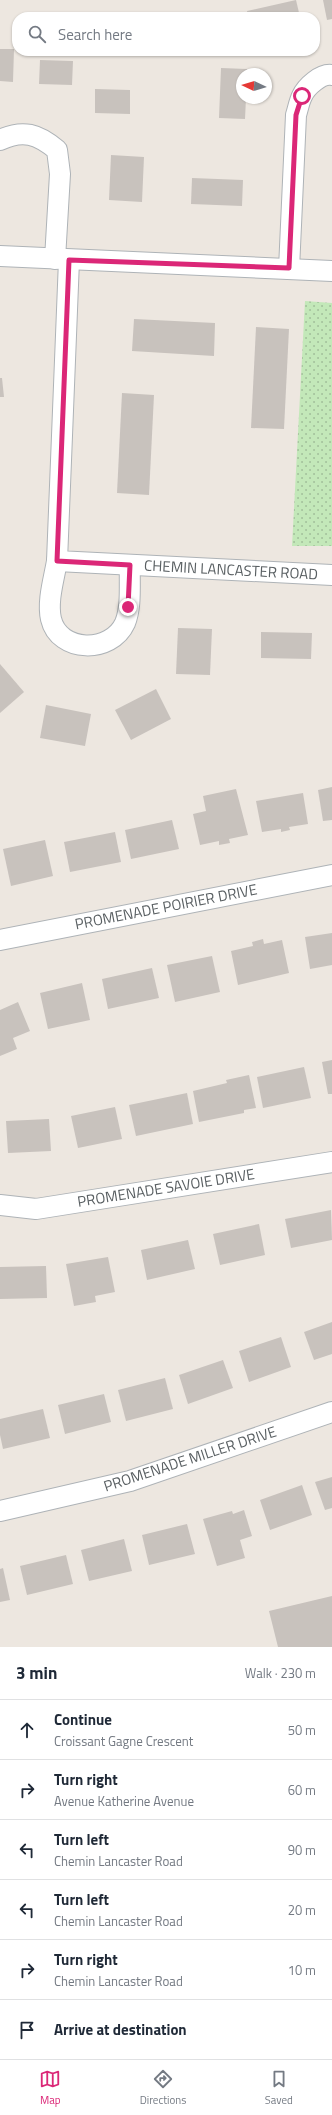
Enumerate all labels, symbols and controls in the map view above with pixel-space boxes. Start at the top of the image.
search box [12,12,320,56]
icon: search [26,23,48,45]
text: Search here [58,23,132,46]
north arrow [236,68,272,104]
route start [293,87,311,105]
street label: CHEMIN LANCASTER ROAD [144,553,319,586]
route end [119,598,137,616]
street label: PROMENADE POIRIER DRIVE [73,878,259,935]
street label: PROMENADE SAVOIE DRIVE [76,1162,256,1213]
street label: PROMENADE MILLER DRIVE [101,1420,279,1497]
text: 3 min [16,1660,57,1686]
text: Walk · 230 m [245,1663,316,1683]
text: Continue [54,1708,112,1731]
icon: ahead [16,1719,38,1741]
text: 50 m [288,1720,316,1740]
text: Croissant Gagne Crescent [54,1731,193,1751]
text: Turn right [54,1768,118,1791]
icon: right [16,1779,38,1801]
text: 60 m [288,1780,316,1800]
text: Avenue Katherine Avenue [54,1791,194,1811]
text: Turn left [54,1828,109,1851]
icon: left [16,1839,38,1861]
text: 90 m [288,1840,316,1860]
text: Chemin Lancaster Road [54,1851,183,1871]
text: Turn left [54,1888,109,1911]
icon: left [16,1899,38,1921]
text: 20 m [288,1900,316,1920]
text: Chemin Lancaster Road [54,1911,183,1931]
text: Turn right [54,1948,118,1971]
icon: right [16,1959,38,1981]
text: 10 m [288,1960,316,1980]
text: Chemin Lancaster Road [54,1971,183,1991]
text: Arrive at destination [54,2018,187,2041]
icon: arrive [16,2019,38,2041]
tab: Map [39,2068,61,2108]
tab: Directions [140,2068,186,2108]
tab: Saved [265,2068,293,2108]

